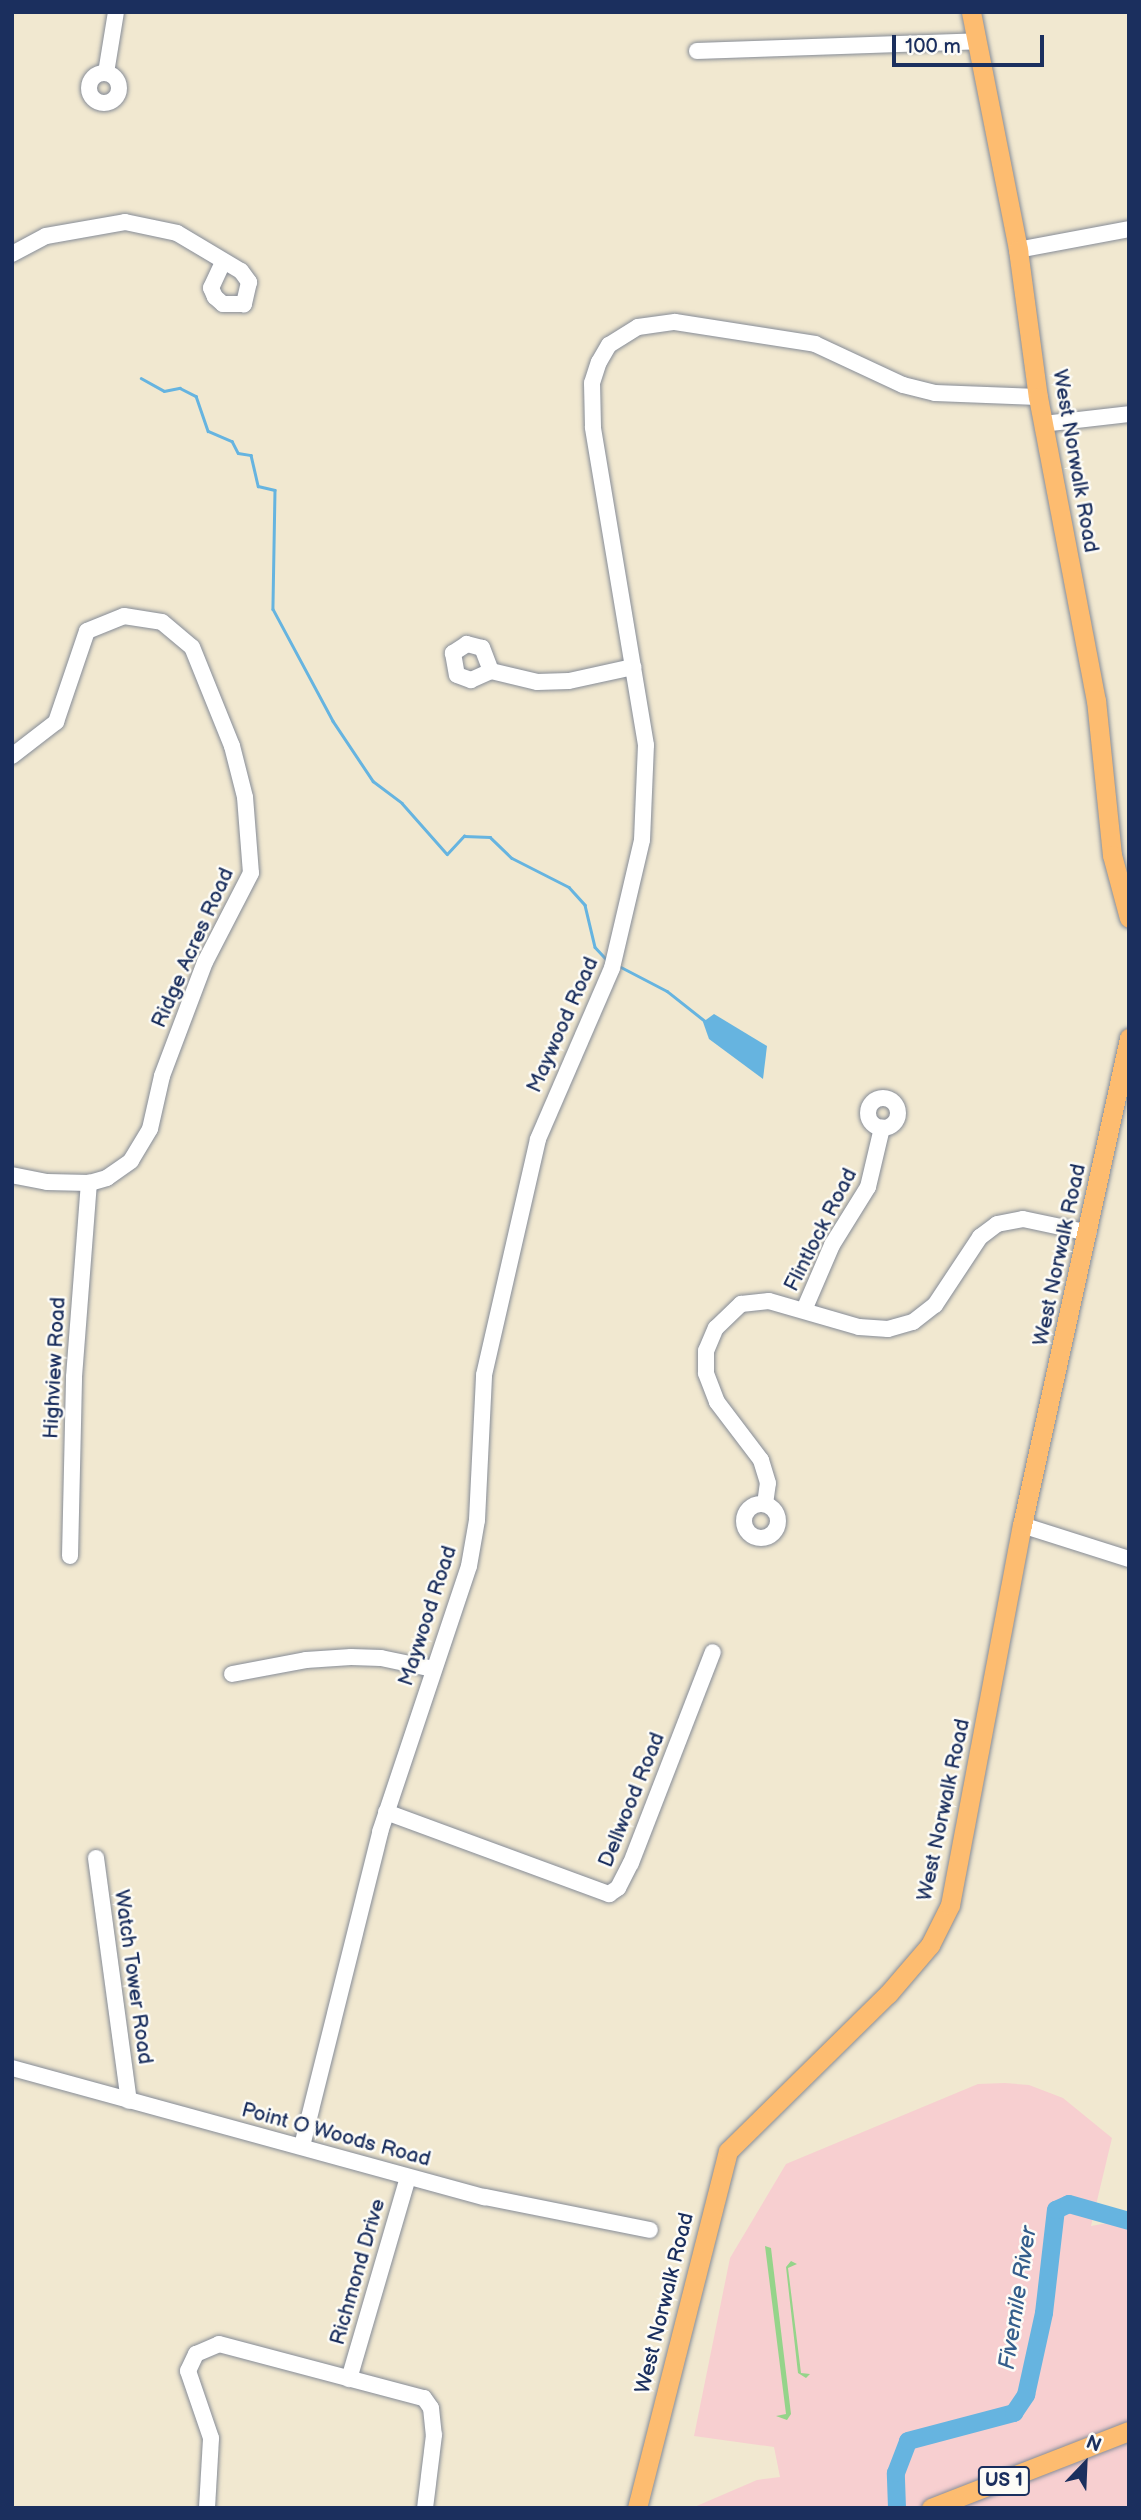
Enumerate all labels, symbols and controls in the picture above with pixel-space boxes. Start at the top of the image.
scale bar [896,21,1048,65]
text: 100 m [905,34,961,59]
street label: West Norwalk Road [1046,367,1104,555]
street label: Ridge Acres Road [146,864,240,1032]
street label: Maywood Road [522,953,604,1097]
street label: West Norwalk Road [1028,1162,1092,1348]
street label: Flintlock Road [779,1164,863,1296]
street label: Highview Road [39,1296,71,1440]
street label: Maywood Road [393,1543,463,1689]
street label: West Norwalk Road [912,1717,976,1903]
street label: Dellwood Road [594,1729,670,1871]
street label: Watch Tower Road [108,1888,158,2066]
street label: Point O Woods Road [238,2098,434,2172]
street label: Richmond Drive [325,2196,391,2348]
street label: West Norwalk Road [630,2210,700,2396]
water label: Fivemile River [993,2224,1043,2372]
north arrow [1050,2429,1120,2499]
text: N [1082,2431,1104,2458]
road number: US 1 [978,2466,1030,2496]

